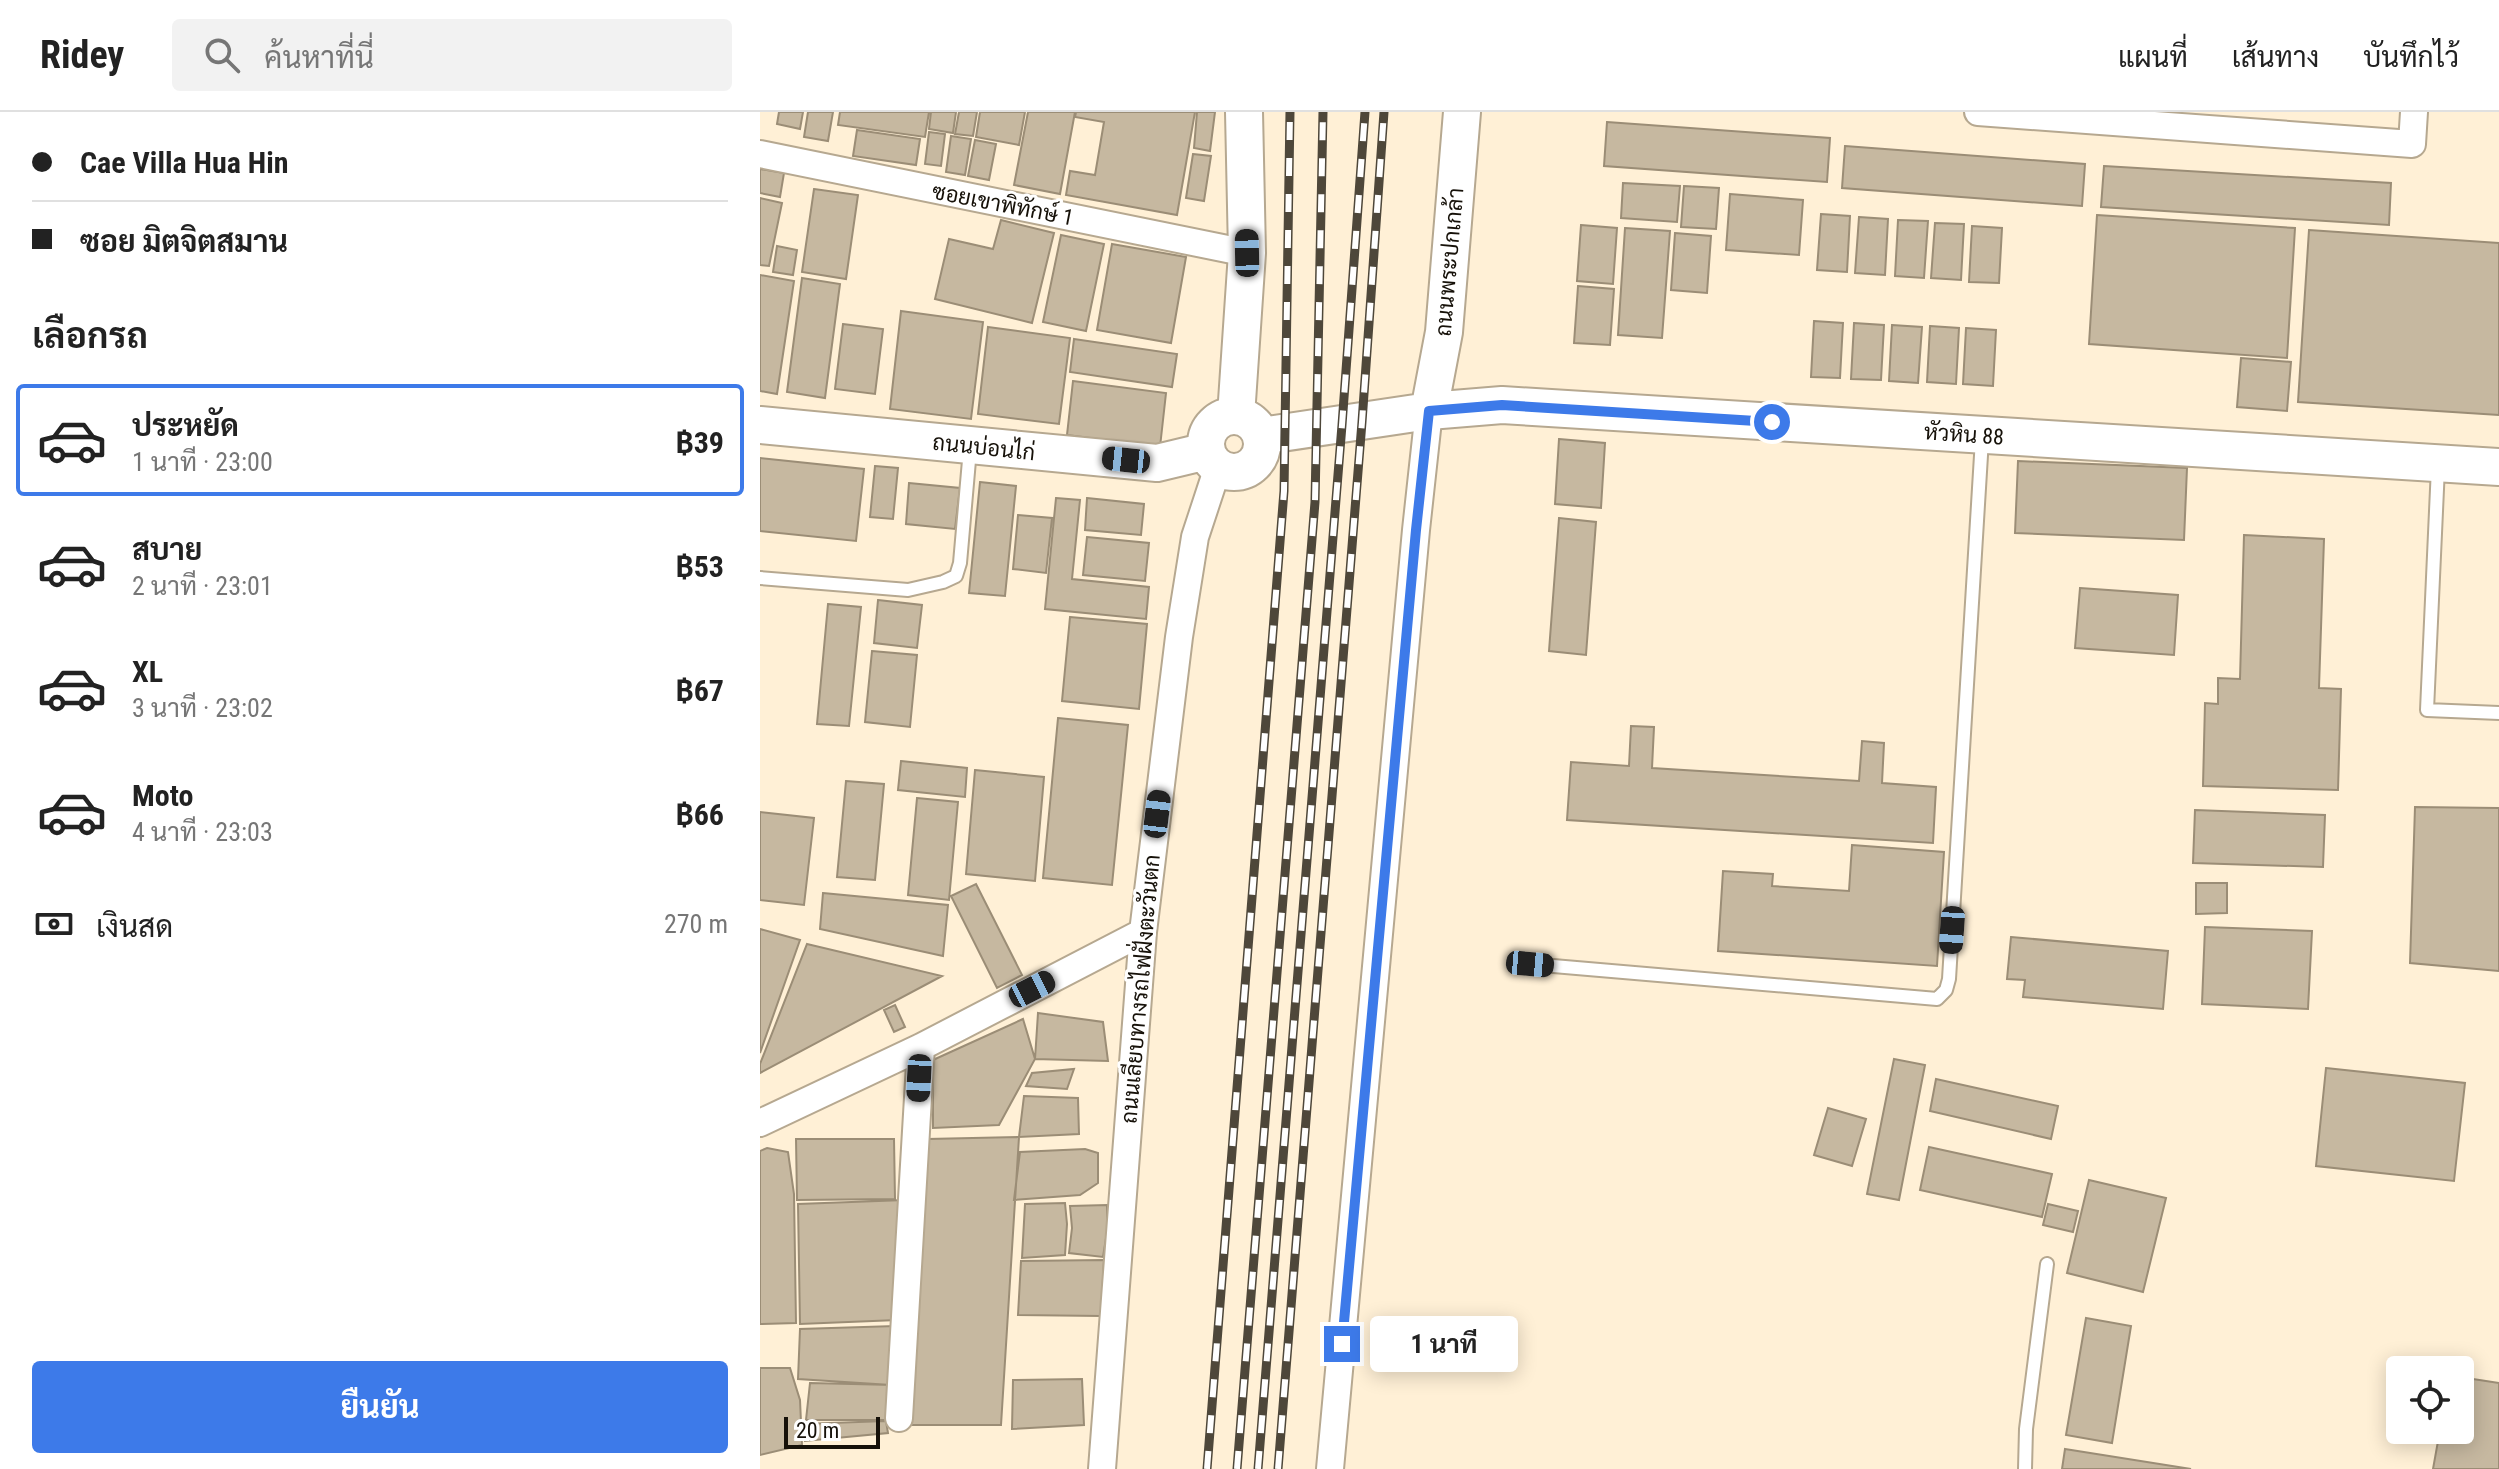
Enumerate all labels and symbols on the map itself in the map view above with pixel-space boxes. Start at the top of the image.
street label: ซอยเขาพิทักษ์ 1 [930,177,1076,230]
street label: ถนนพระปกเกล้า [1429,187,1468,337]
car [1235,229,1259,277]
route start [1754,404,1790,440]
street label: หัวหิน 88 [1923,418,2005,450]
street label: ถนนบ่อนไก่ [931,428,1037,465]
car [1101,446,1151,474]
car [1142,789,1172,839]
street label: ถนนเลียบทางรถไฟฝั่งตะวันตก [1110,853,1165,1125]
car [1938,905,1966,955]
car [1505,950,1555,978]
car [1005,967,1059,1011]
car [906,1053,932,1103]
callout: 1 นาที [1370,1316,1518,1372]
route end [1324,1326,1360,1362]
scale bar [784,1413,880,1449]

